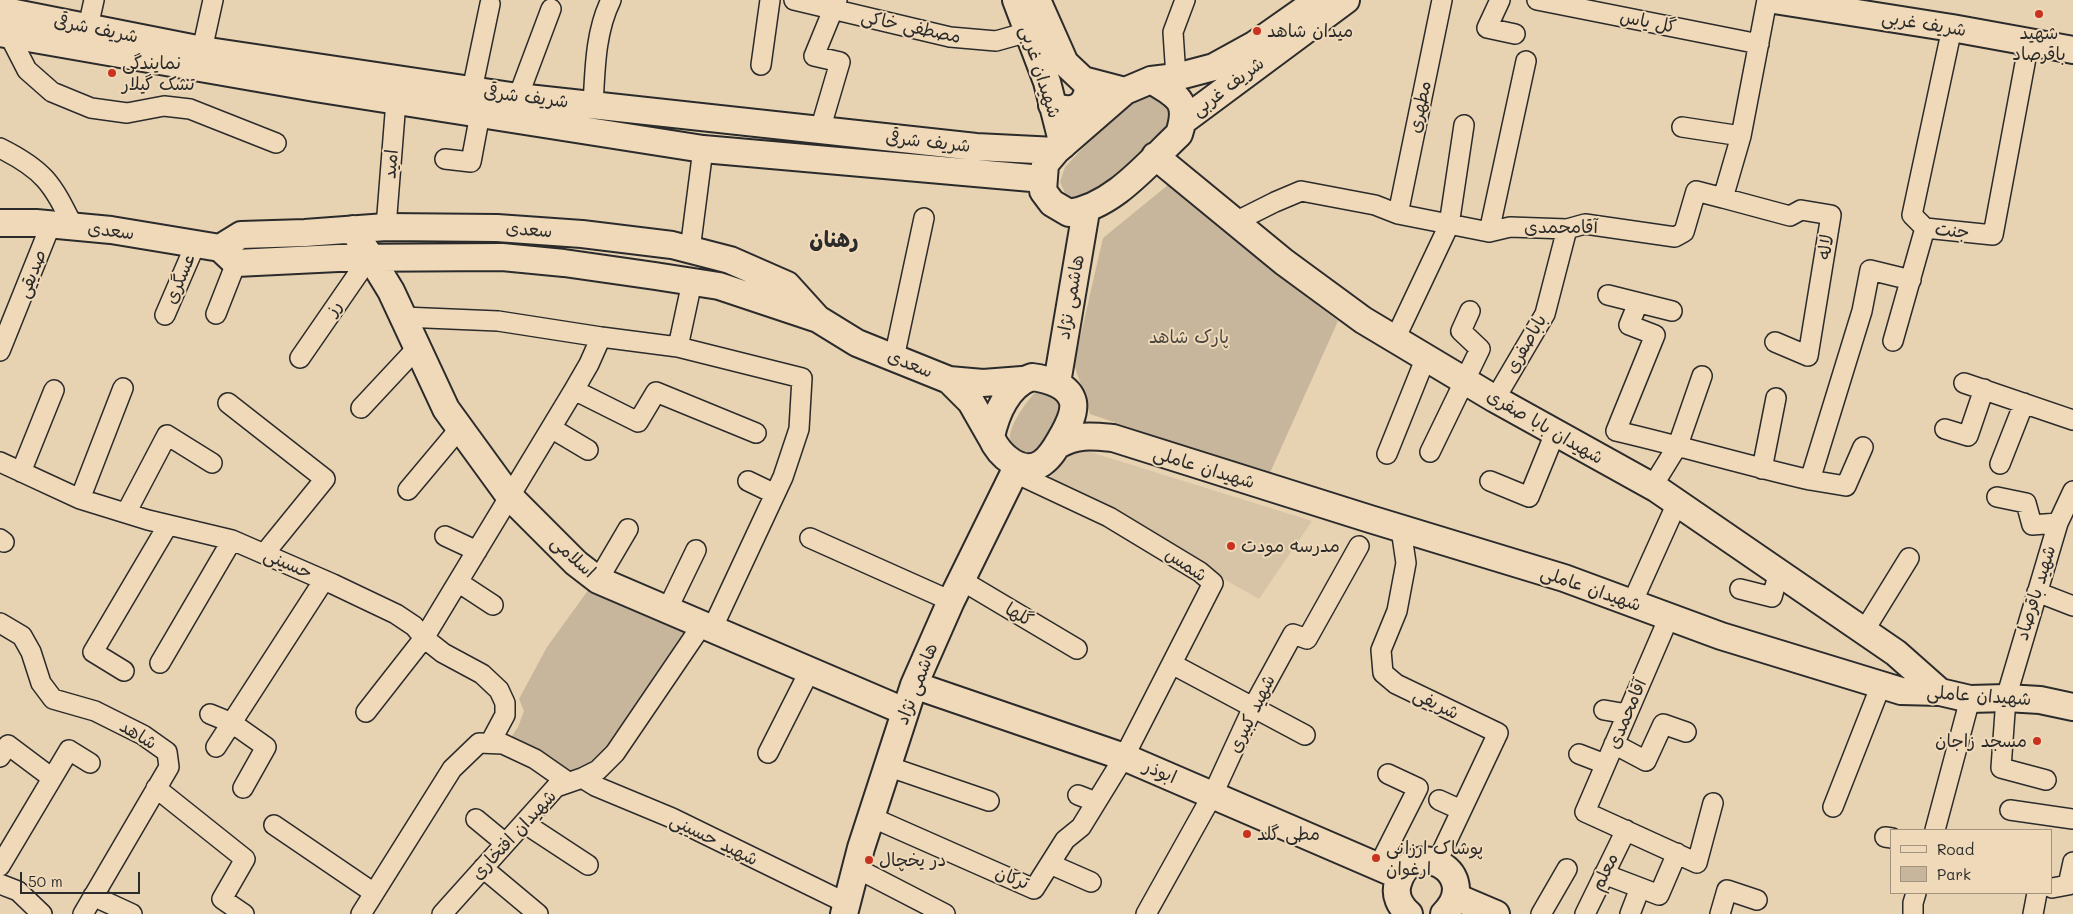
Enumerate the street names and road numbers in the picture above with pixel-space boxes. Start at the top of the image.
street label: مصطفی خاکی [859,6,963,48]
street label: گل یاس [1618,6,1678,38]
street label: شریف غربی [1880,7,1968,41]
street label: شریف شرقی [52,10,140,48]
street label: شهیدان غربی [1015,23,1065,121]
street label: شریف غربی [1187,53,1269,121]
street label: مطهری [1404,79,1436,135]
street label: شریف شرقی [482,81,570,113]
street label: شریف شرقی [884,127,972,157]
street label: امید [379,148,403,180]
street label: آقامحمدی [1524,216,1598,238]
street label: سعدی [86,217,136,245]
street label: سعدی [505,217,553,243]
street label: جنت [1934,218,1970,244]
street label: لاله [1814,233,1838,261]
street label: صدیقی [13,247,51,301]
street label: عسگری [160,251,200,307]
street label: هاشمی نژاد [1053,253,1089,341]
street label: رز [321,296,347,320]
street label: باباصفری [1500,311,1552,377]
street label: سعدی [884,345,936,383]
street label: شهیدان بابا صفری [1483,385,1607,469]
street label: شهیدان عاملی [1151,442,1257,494]
street label: اسلامی [546,531,600,583]
street label: شمس [1161,543,1211,587]
street label: شهید باقرصاد [2011,543,2061,643]
street label: حسینی [261,544,315,584]
street label: شهیدان عاملی [1538,562,1644,616]
street label: گلها [1001,598,1037,632]
street label: هاشمی نژاد [892,640,942,728]
street label: شهید کبیری [1224,671,1280,757]
street label: آقامحمدی [1603,676,1651,752]
street label: شهیدان عاملی [1926,682,2032,710]
street label: شریفی [1410,684,1462,724]
street label: شاهد [116,716,160,754]
street label: ابوذر [1140,756,1180,788]
street label: شهیدان افتخاری [467,786,561,884]
street label: شهید حسینی [667,809,761,871]
street label: معلم [1587,850,1623,894]
street label: ترکان [992,862,1032,894]

